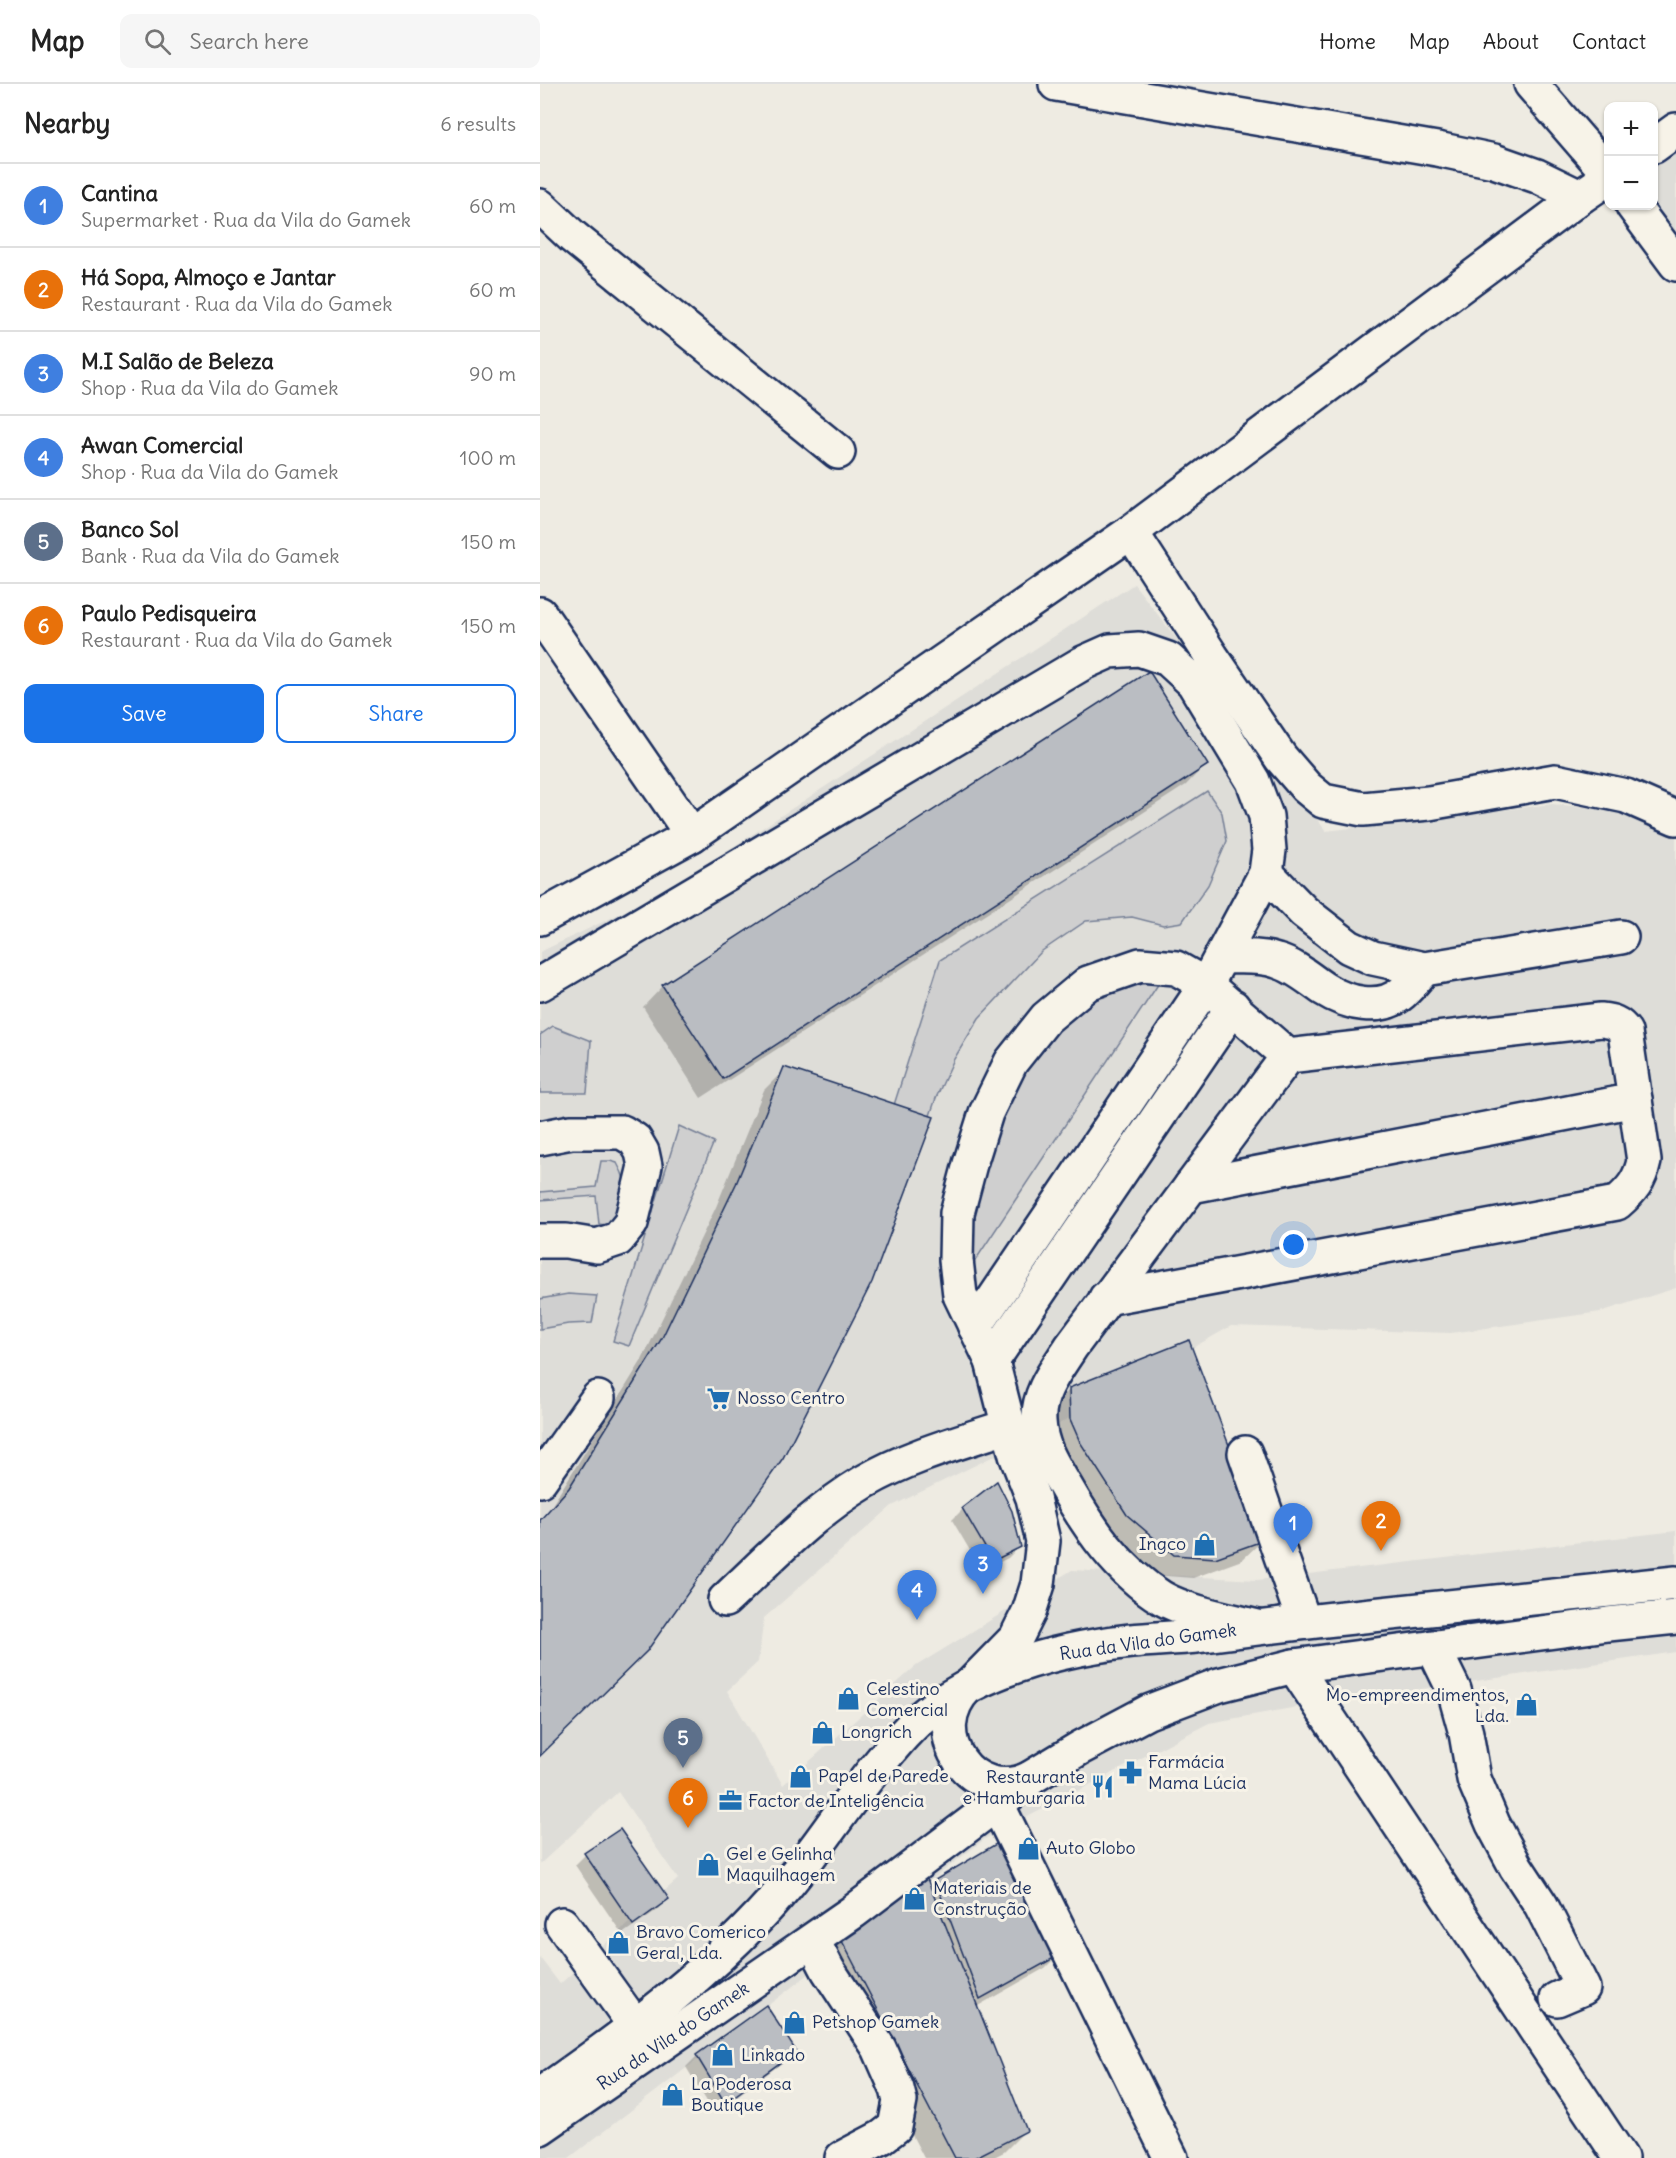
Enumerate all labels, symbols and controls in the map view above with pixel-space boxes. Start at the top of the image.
search box [120,14,540,68]
text: Map [30,23,84,59]
icon: search [141,25,174,58]
text: Search here [189,27,309,55]
text: Home [1319,28,1376,55]
text: Map [1409,28,1450,55]
text: About [1483,28,1539,55]
text: Contact [1572,28,1646,55]
map controls [1604,102,1658,210]
button: + [1604,102,1658,156]
text: Nearby [24,107,110,140]
text: 6 results [440,111,516,136]
button: − [1604,156,1658,210]
text: Cantina [81,179,158,207]
text: 1 [40,193,47,218]
text: 60 m [469,193,516,218]
text: Supermarket · Rua da Vila do Gamek [81,207,411,232]
text: Há Sopa, Almoço e Jantar [81,263,336,291]
text: 2 [38,277,49,302]
text: 60 m [469,277,516,302]
text: Restaurant · Rua da Vila do Gamek [81,291,392,316]
text: M.I Salão de Beleza [81,347,274,375]
text: 3 [38,361,49,386]
text: 90 m [469,361,516,386]
text: Shop · Rua da Vila do Gamek [81,375,338,400]
text: Awan Comercial [81,431,243,459]
text: 4 [38,445,49,470]
text: 100 m [459,445,516,470]
text: Shop · Rua da Vila do Gamek [81,459,338,484]
text: Banco Sol [81,515,179,543]
text: 5 [38,529,49,554]
text: 150 m [461,529,516,554]
text: Bank · Rua da Vila do Gamek [81,543,339,568]
text: Paulo Pedisqueira [81,599,257,627]
text: 6 [38,613,49,638]
text: 150 m [461,613,516,638]
text: Restaurant · Rua da Vila do Gamek [81,627,392,652]
button: Save [24,684,264,743]
button: Share [276,684,516,743]
your location [1279,1230,1308,1259]
supermarket icon: Nosso Centro [706,1385,732,1411]
place label: Nosso Centro [737,1386,845,1409]
pin: 2 [1362,1502,1400,1551]
pin: 1 [1274,1504,1312,1553]
shop icon: Ingco [1191,1531,1217,1557]
place label: Ingco [1139,1532,1186,1555]
pin: 3 [964,1544,1002,1594]
pin: 4 [898,1570,937,1620]
street label: Rua da Vila do Gamek [1058,1618,1238,1665]
place label: Celestino Comercial [866,1677,948,1721]
place label: Mo-empreendimentos, Lda. [1326,1683,1509,1727]
shop icon: Celestino Comercial [835,1686,861,1712]
shop icon: Mo-empreendimentos, Lda. [1514,1692,1540,1718]
pin: 5 [664,1718,702,1768]
shop icon: Longrich [810,1719,836,1745]
place label: Longrich [841,1720,912,1743]
place label: Farmácia Mama Lúcia [1148,1750,1247,1794]
pharmacy icon: Farmácia Mama Lúcia [1117,1759,1143,1785]
shop icon: Papel de Parede [787,1763,813,1789]
place label: Papel de Parede [818,1764,949,1787]
place label: Restaurante e Hamburgaria [962,1765,1085,1809]
restaurant icon: Restaurante e Hamburgaria [1090,1774,1116,1800]
pin: 6 [668,1778,708,1828]
office icon: Factor de Inteligência [717,1788,743,1814]
place label: Factor de Inteligência [748,1789,924,1812]
shop icon: Auto Globo [1015,1835,1041,1861]
place label: Auto Globo [1046,1836,1136,1859]
place label: Gel e Gelinha Maquilhagem [726,1842,836,1886]
shop icon: Gel e Gelinha Maquilhagem [695,1851,721,1877]
place label: Materiais de Construção [933,1876,1032,1920]
shop icon: Materiais de Construção [902,1885,928,1911]
place label: Bravo Comerico Geral, Lda. [636,1920,766,1964]
shop icon: Bravo Comerico Geral, Lda. [605,1929,631,1955]
street label: Rua da Vila do Gamek [592,1976,753,2095]
shop icon: Petshop Gamek [781,2009,807,2035]
place label: Petshop Gamek [812,2010,939,2033]
shop icon: Linkado [710,2042,736,2068]
place label: Linkado [741,2043,805,2066]
place label: La Poderosa Boutique [691,2072,792,2116]
shop icon: La Poderosa Boutique [660,2081,686,2107]

